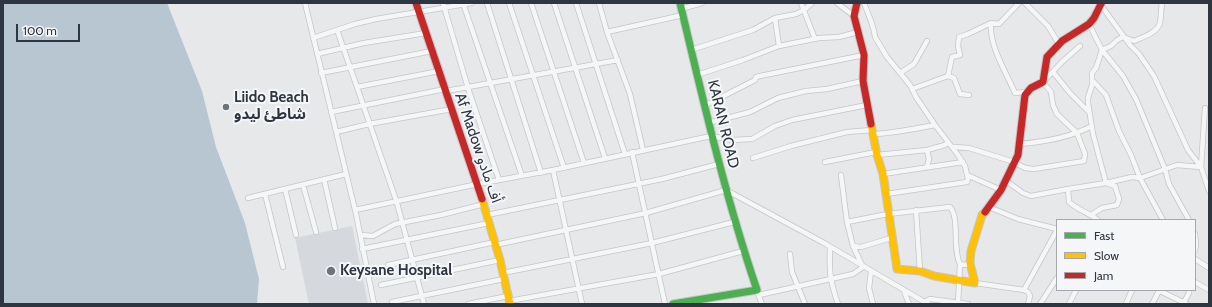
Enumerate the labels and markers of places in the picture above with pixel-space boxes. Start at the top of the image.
place label: Liido Beach شاطئ ليدو [234,89,309,124]
marker: Liido Beach شاطئ ليدو [221,102,231,112]
place label: Keysane Hospital [340,262,452,280]
marker: Keysane Hospital [325,265,337,277]

